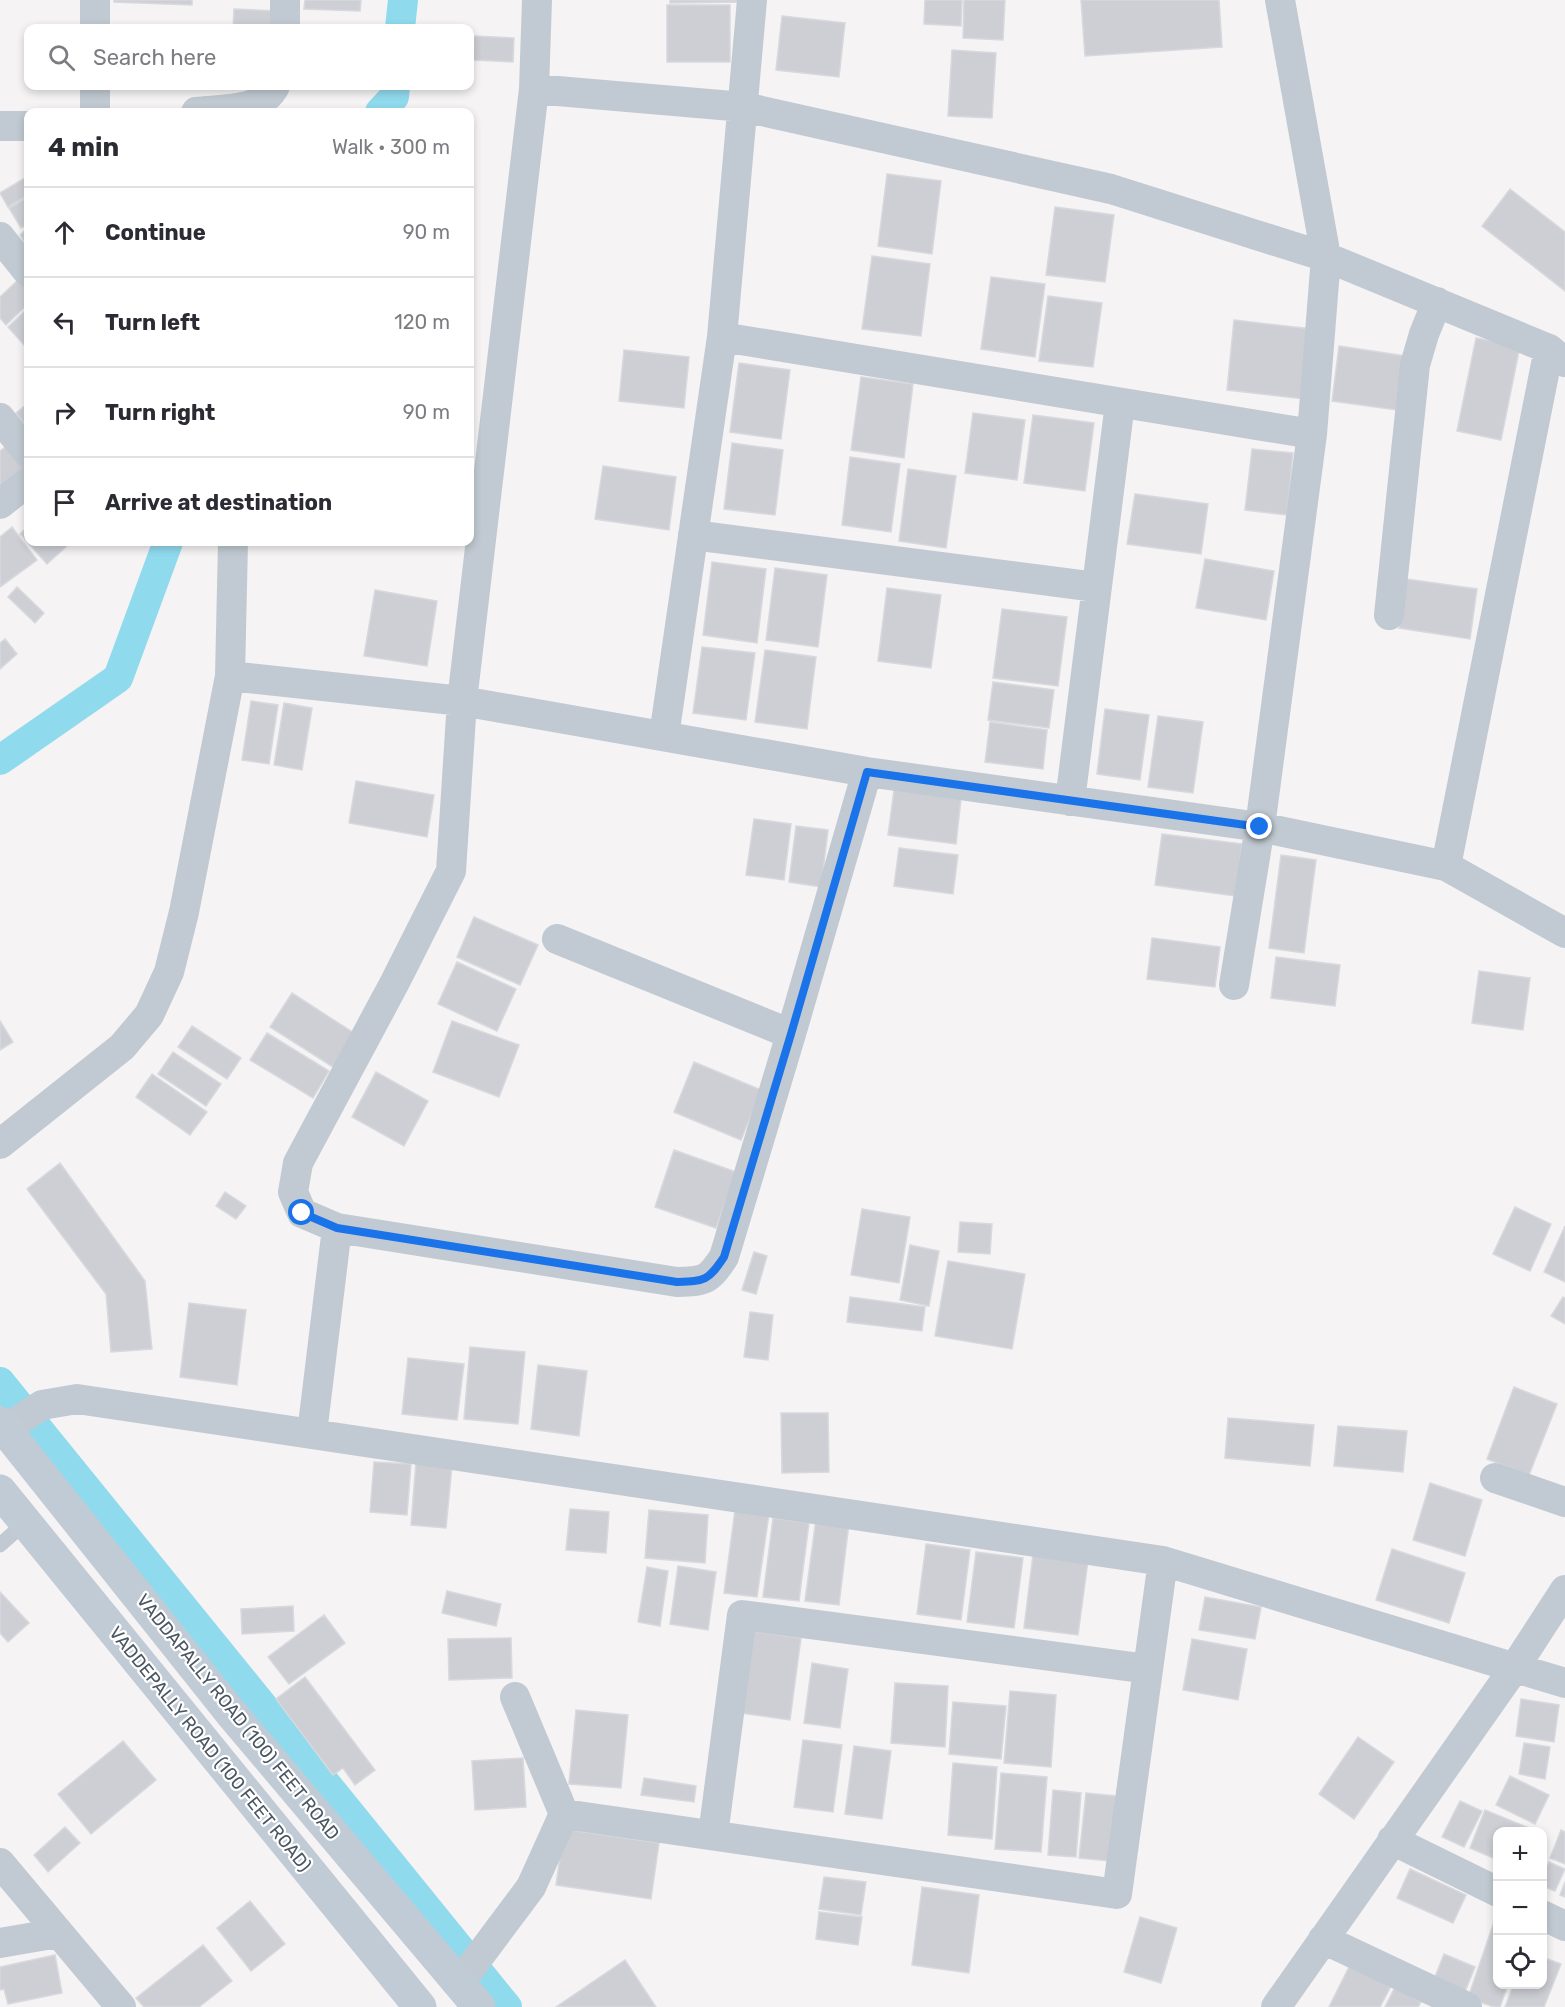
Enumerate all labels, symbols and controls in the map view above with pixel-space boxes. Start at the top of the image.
search box [24,24,474,90]
icon: search [45,41,78,74]
text: Search here [93,44,216,71]
text: 4 min [48,132,119,163]
text: Walk · 300 m [332,135,450,159]
icon: ahead [48,216,81,249]
text: Continue [105,219,206,246]
text: 90 m [403,220,450,244]
icon: left [48,306,81,339]
text: Turn left [105,309,200,336]
text: 120 m [394,310,450,334]
icon: right [48,396,81,429]
text: Turn right [105,399,215,426]
text: 90 m [403,400,450,424]
icon: arrive [48,486,81,519]
text: Arrive at destination [105,489,332,516]
route end [1246,813,1272,839]
route start [288,1199,314,1225]
street label: VADDAPALLY ROAD (100) FEET ROAD [132,1590,344,1844]
street label: VADDEPALLY ROAD (100 FEET ROAD) [104,1622,316,1876]
map controls [1493,1827,1547,1989]
button: + [1493,1827,1547,1881]
button: − [1493,1881,1547,1935]
button: locate [1493,1935,1547,1989]

